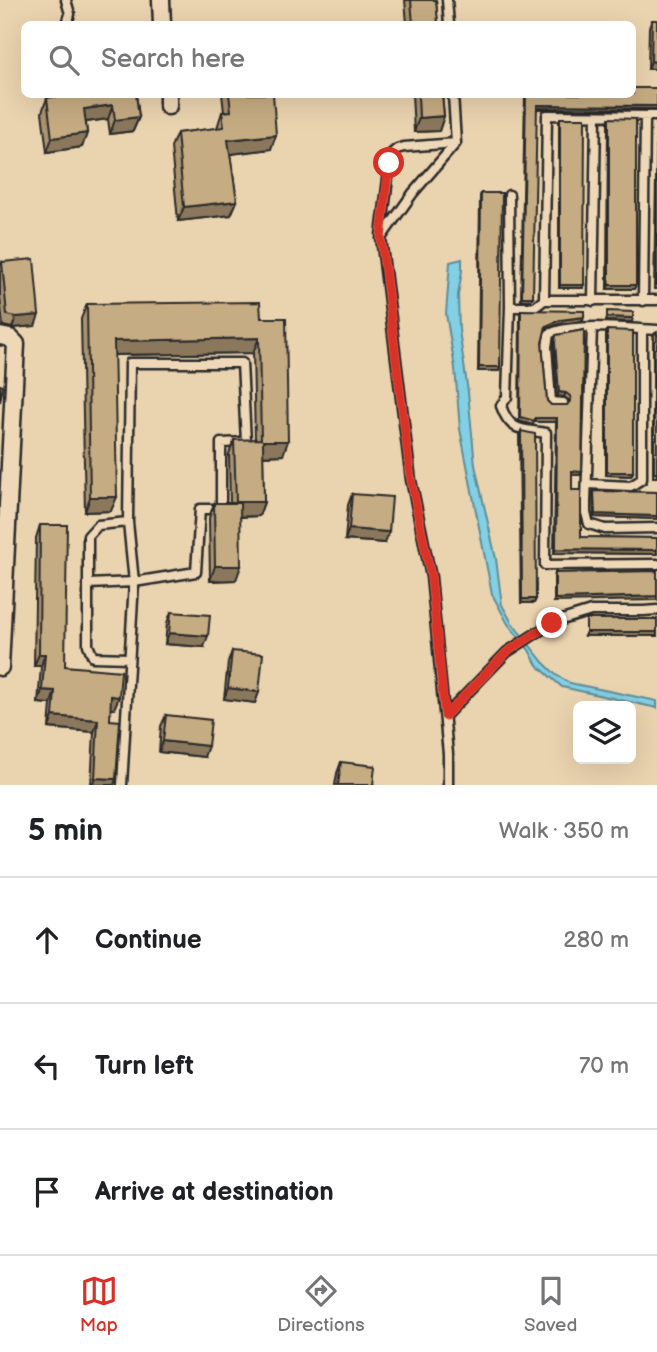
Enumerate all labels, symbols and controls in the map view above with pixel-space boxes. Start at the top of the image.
search box [21,21,636,98]
icon: search [45,41,83,79]
text: Search here [101,44,245,75]
route start [373,147,404,178]
route end [536,607,567,638]
map controls [573,701,636,764]
button: layers [573,701,636,764]
text: 5 min [28,813,103,849]
text: Walk · 350 m [499,817,629,845]
icon: ahead [28,921,66,959]
text: Continue [95,925,202,956]
text: 280 m [563,926,629,954]
icon: left [28,1047,66,1085]
text: Turn left [95,1051,194,1082]
text: 70 m [579,1052,629,1080]
icon: arrive [28,1173,66,1211]
text: Arrive at destination [95,1177,334,1208]
tab: Map [80,1272,118,1337]
tab: Directions [277,1272,365,1337]
tab: Saved [524,1272,577,1337]

